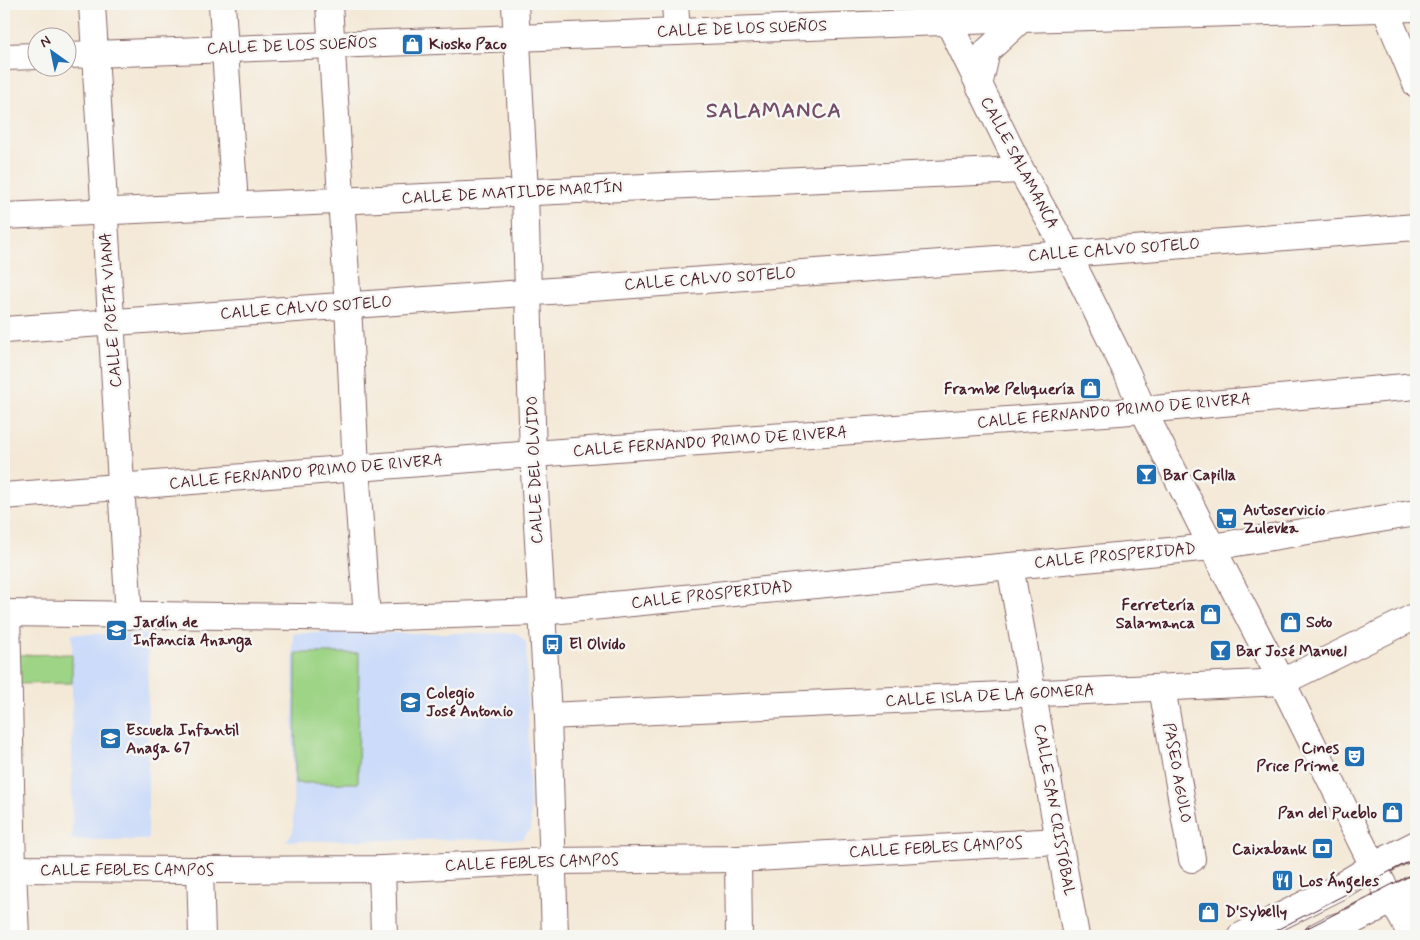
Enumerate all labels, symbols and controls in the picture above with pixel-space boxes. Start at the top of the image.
street label: CALLE DE LOS SUEÑOS [656,16,828,42]
north arrow [28,28,78,78]
text: N [37,32,54,52]
shop icon: Kiosko Paco [401,32,425,56]
street label: CALLE DE LOS SUEÑOS [206,33,378,59]
place label: Kiosko Paco [429,34,507,55]
street label: CALLE SALAMANCA [975,93,1063,233]
district label: SALAMANCA [706,97,842,125]
street label: CALLE DE MATILDE MARTÍN [401,177,623,209]
street label: CALLE POETA VIANA [95,232,127,388]
street label: CALLE CALVO SOTELO [1027,234,1201,266]
street label: CALLE CALVO SOTELO [623,263,797,295]
street label: CALLE CALVO SOTELO [219,292,393,324]
shop icon: Frambe Peluquería [1079,377,1103,401]
place label: Frambe Peluquería [944,379,1075,400]
street label: CALLE FERNANDO PRIMO DE RIVERA [976,389,1252,433]
street label: CALLE DEL OLVIDO [522,396,548,544]
street label: CALLE FERNANDO PRIMO DE RIVERA [572,422,848,462]
street label: CALLE FERNANDO PRIMO DE RIVERA [168,450,444,494]
bar icon: Bar Capilla [1135,463,1159,487]
place label: Bar Capilla [1163,465,1236,486]
place label: Autoservicio Zulevka [1243,500,1325,539]
supermarket icon: Autoservicio Zulevka [1215,507,1239,531]
street label: CALLE PROSPERIDAD [1033,538,1197,574]
street label: CALLE PROSPERIDAD [630,576,794,614]
place label: Ferretería Salamanca [1116,595,1195,634]
shop icon: Ferretería Salamanca [1199,602,1223,626]
shop icon: Soto [1278,610,1302,634]
place label: Jardín de Infancia Ananga [133,612,252,653]
place label: Soto [1306,612,1333,633]
school or university icon: Jardín de Infancia Ananga [105,619,129,643]
bus stop icon: El Olvido [541,632,565,656]
place label: El Olvido [569,634,626,655]
bar icon: Bar José Manuel [1208,639,1232,663]
place label: Bar José Manuel [1236,641,1347,662]
street label: CALLE ISLA DE LA GOMERA [885,680,1095,712]
place label: Colegio José Antonio [426,683,513,722]
school or university icon: Colegio José Antonio [398,690,422,714]
place label: Escuela Infantil Anaga 67 [126,720,239,761]
street label: PASEO AGULO [1158,721,1196,825]
street label: CALLE SAN CRISTÓBAL [1029,722,1079,898]
school or university icon: Escuela Infantil Anaga 67 [98,727,122,751]
place label: Cines Price Prime [1256,738,1340,777]
theatre icon: Cines Price Prime [1343,745,1367,769]
shop icon: Pan del Pueblo [1381,801,1405,825]
place label: Pan del Pueblo [1278,803,1377,824]
street label: CALLE FEBLES CAMPOS [848,833,1024,863]
bank icon: Caixabank [1311,837,1335,861]
place label: Caixabank [1232,839,1308,860]
street label: CALLE FEBLES CAMPOS [445,849,619,877]
street label: CALLE FEBLES CAMPOS [40,860,214,881]
restaurant icon: Los Ángeles [1271,869,1295,893]
place label: Los Ángeles [1299,871,1380,894]
shop icon: D'Sybelly [1197,900,1221,924]
place label: D'Sybelly [1225,902,1287,923]

